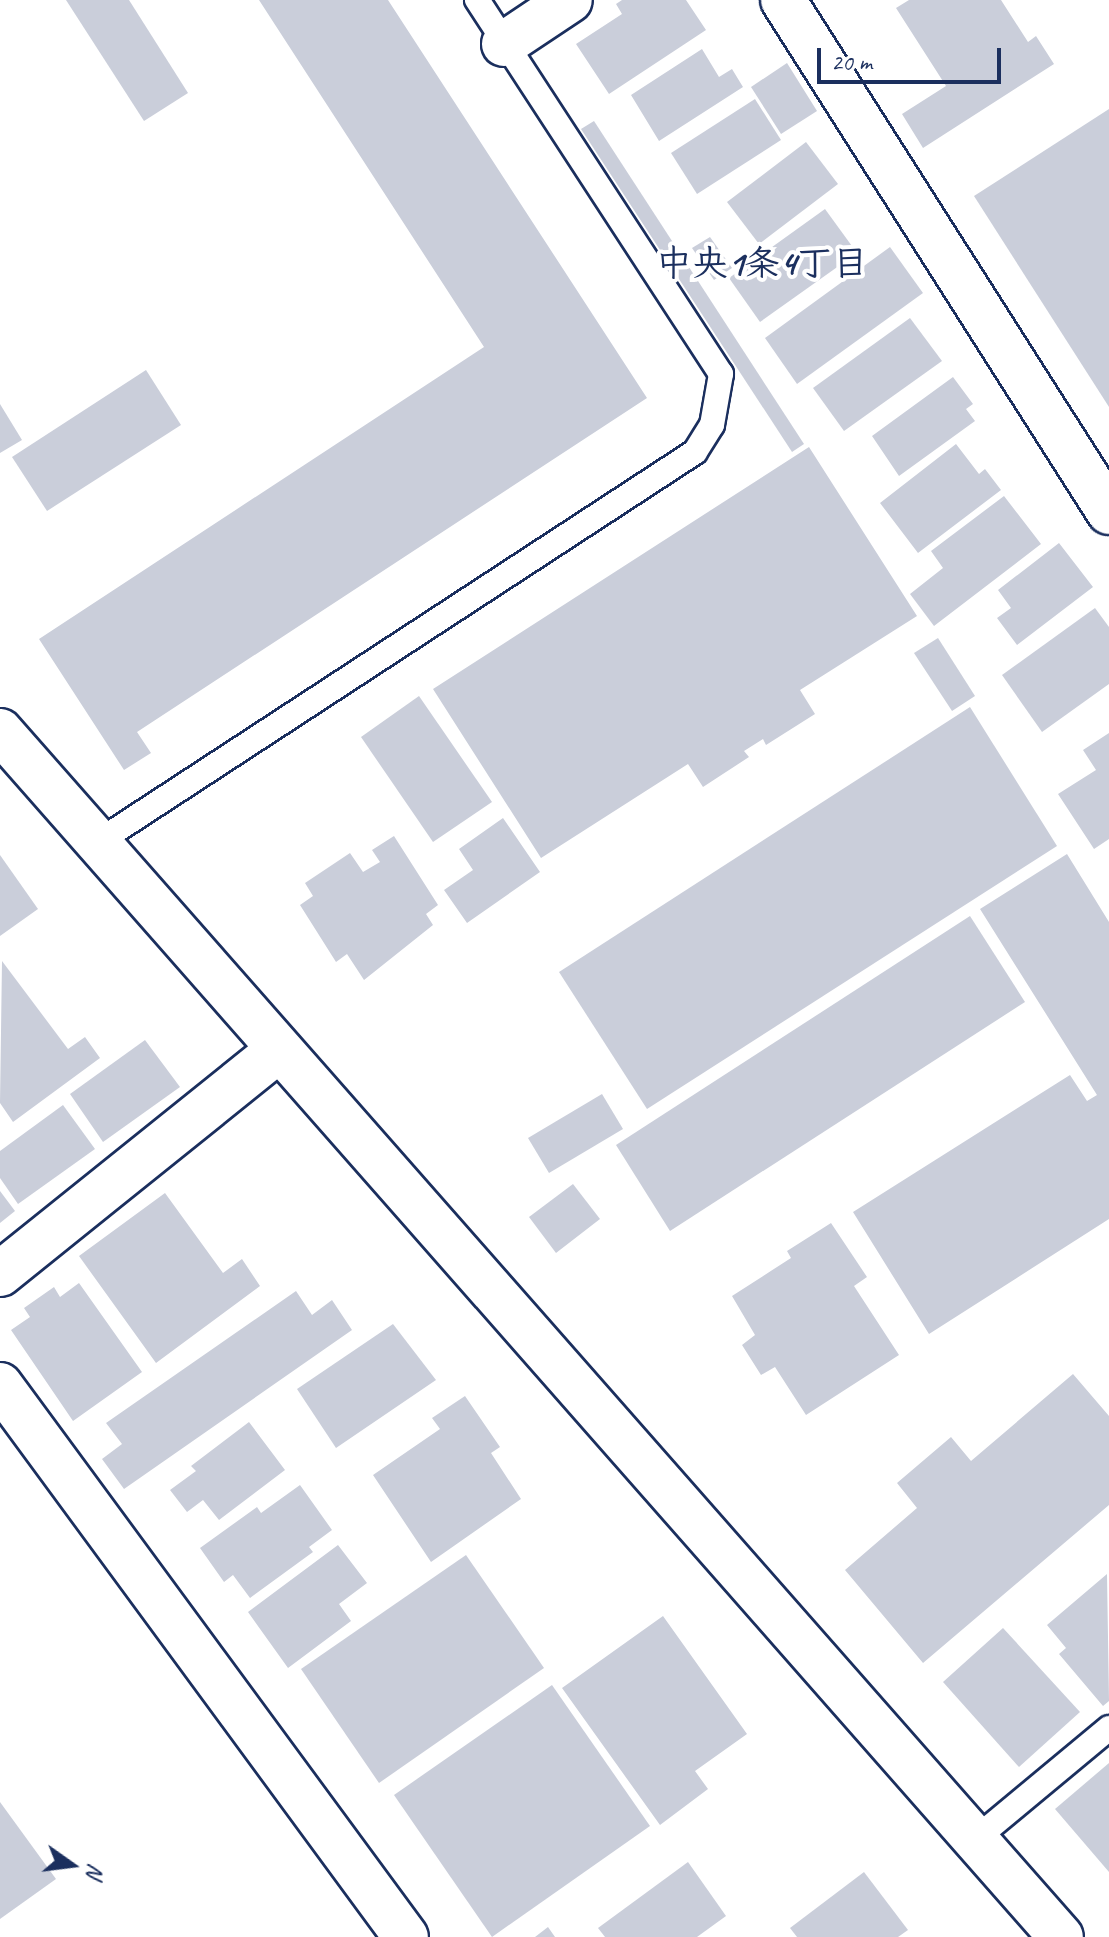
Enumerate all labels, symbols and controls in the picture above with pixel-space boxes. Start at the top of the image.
scale bar [821,32,1005,82]
text: 20 m [831,47,872,77]
district label: 中央1条4丁目 [656,242,868,286]
north arrow [32,1825,112,1905]
text: N [80,1861,111,1881]

